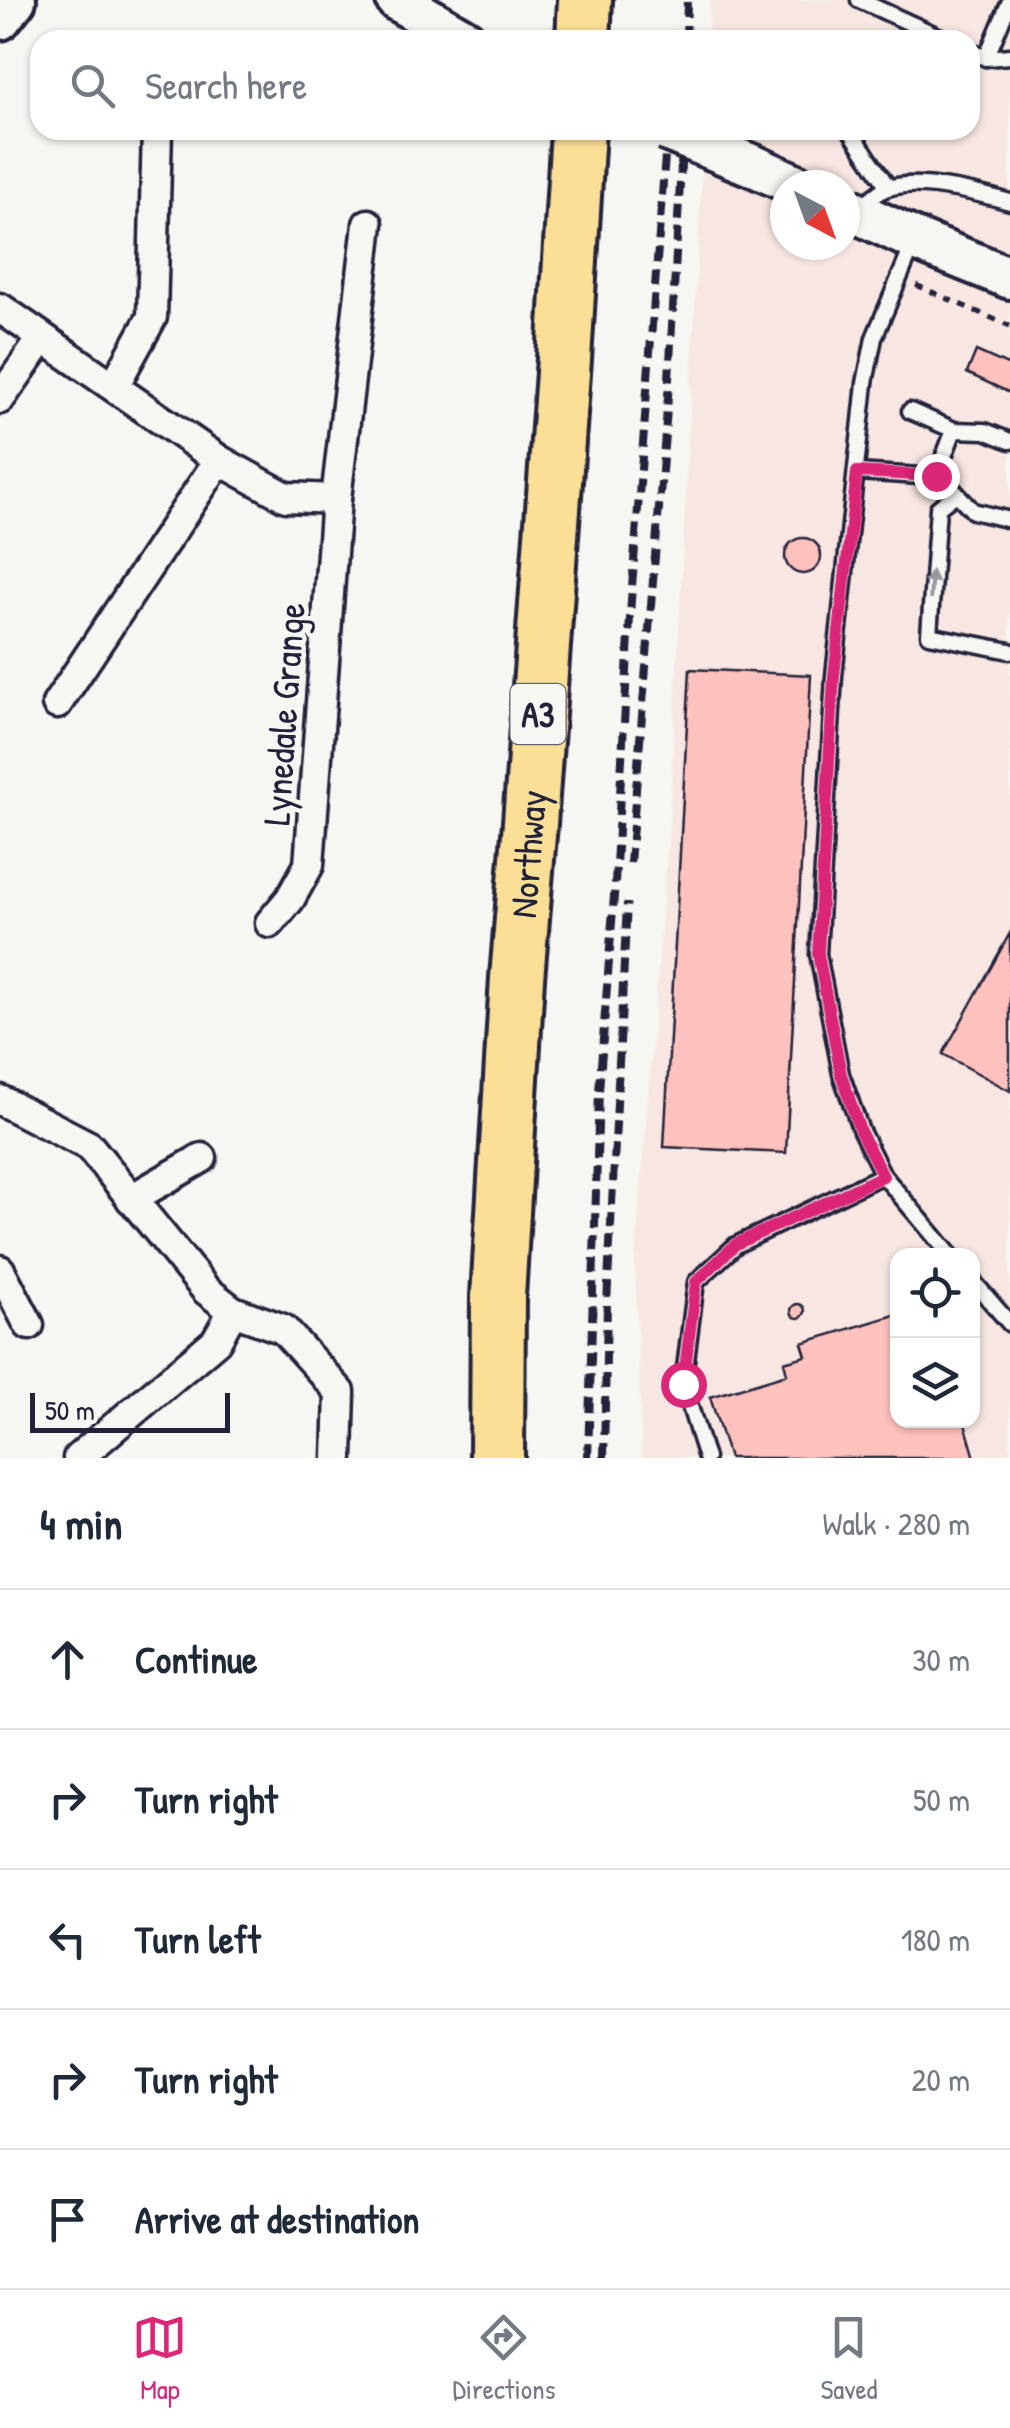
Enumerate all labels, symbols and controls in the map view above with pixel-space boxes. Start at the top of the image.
search box [30,30,980,140]
icon: search [65,58,120,113]
text: Search here [145,59,307,111]
north arrow [770,170,860,260]
route end [914,454,960,500]
one-way arrow [923,569,939,601]
street label: Lynedale Grange [249,601,317,827]
road number: A3 [510,684,566,744]
street label: Northway [496,788,558,920]
map controls [890,1248,980,1428]
button: locate [890,1248,980,1338]
button: layers [890,1338,980,1428]
route start [661,1362,707,1408]
scale bar [30,1388,230,1432]
text: 50 m [45,1391,95,1429]
text: 4 min [40,1495,122,1552]
text: Walk · 280 m [823,1502,970,1545]
icon: ahead [40,1632,95,1687]
text: Continue [135,1633,257,1685]
text: 30 m [912,1638,970,1681]
icon: right [40,1772,95,1827]
text: Turn right [135,1773,278,1825]
text: 50 m [913,1778,970,1821]
icon: left [40,1912,95,1967]
text: Turn left [135,1913,260,1965]
text: 180 m [901,1918,970,1961]
icon: right [40,2052,95,2107]
text: Turn right [135,2053,278,2105]
text: 20 m [912,2058,970,2101]
icon: arrive [40,2192,95,2247]
text: Arrive at destination [135,2193,419,2245]
tab: Map [132,2310,187,2408]
tab: Directions [452,2310,555,2408]
tab: Saved [820,2310,878,2408]

